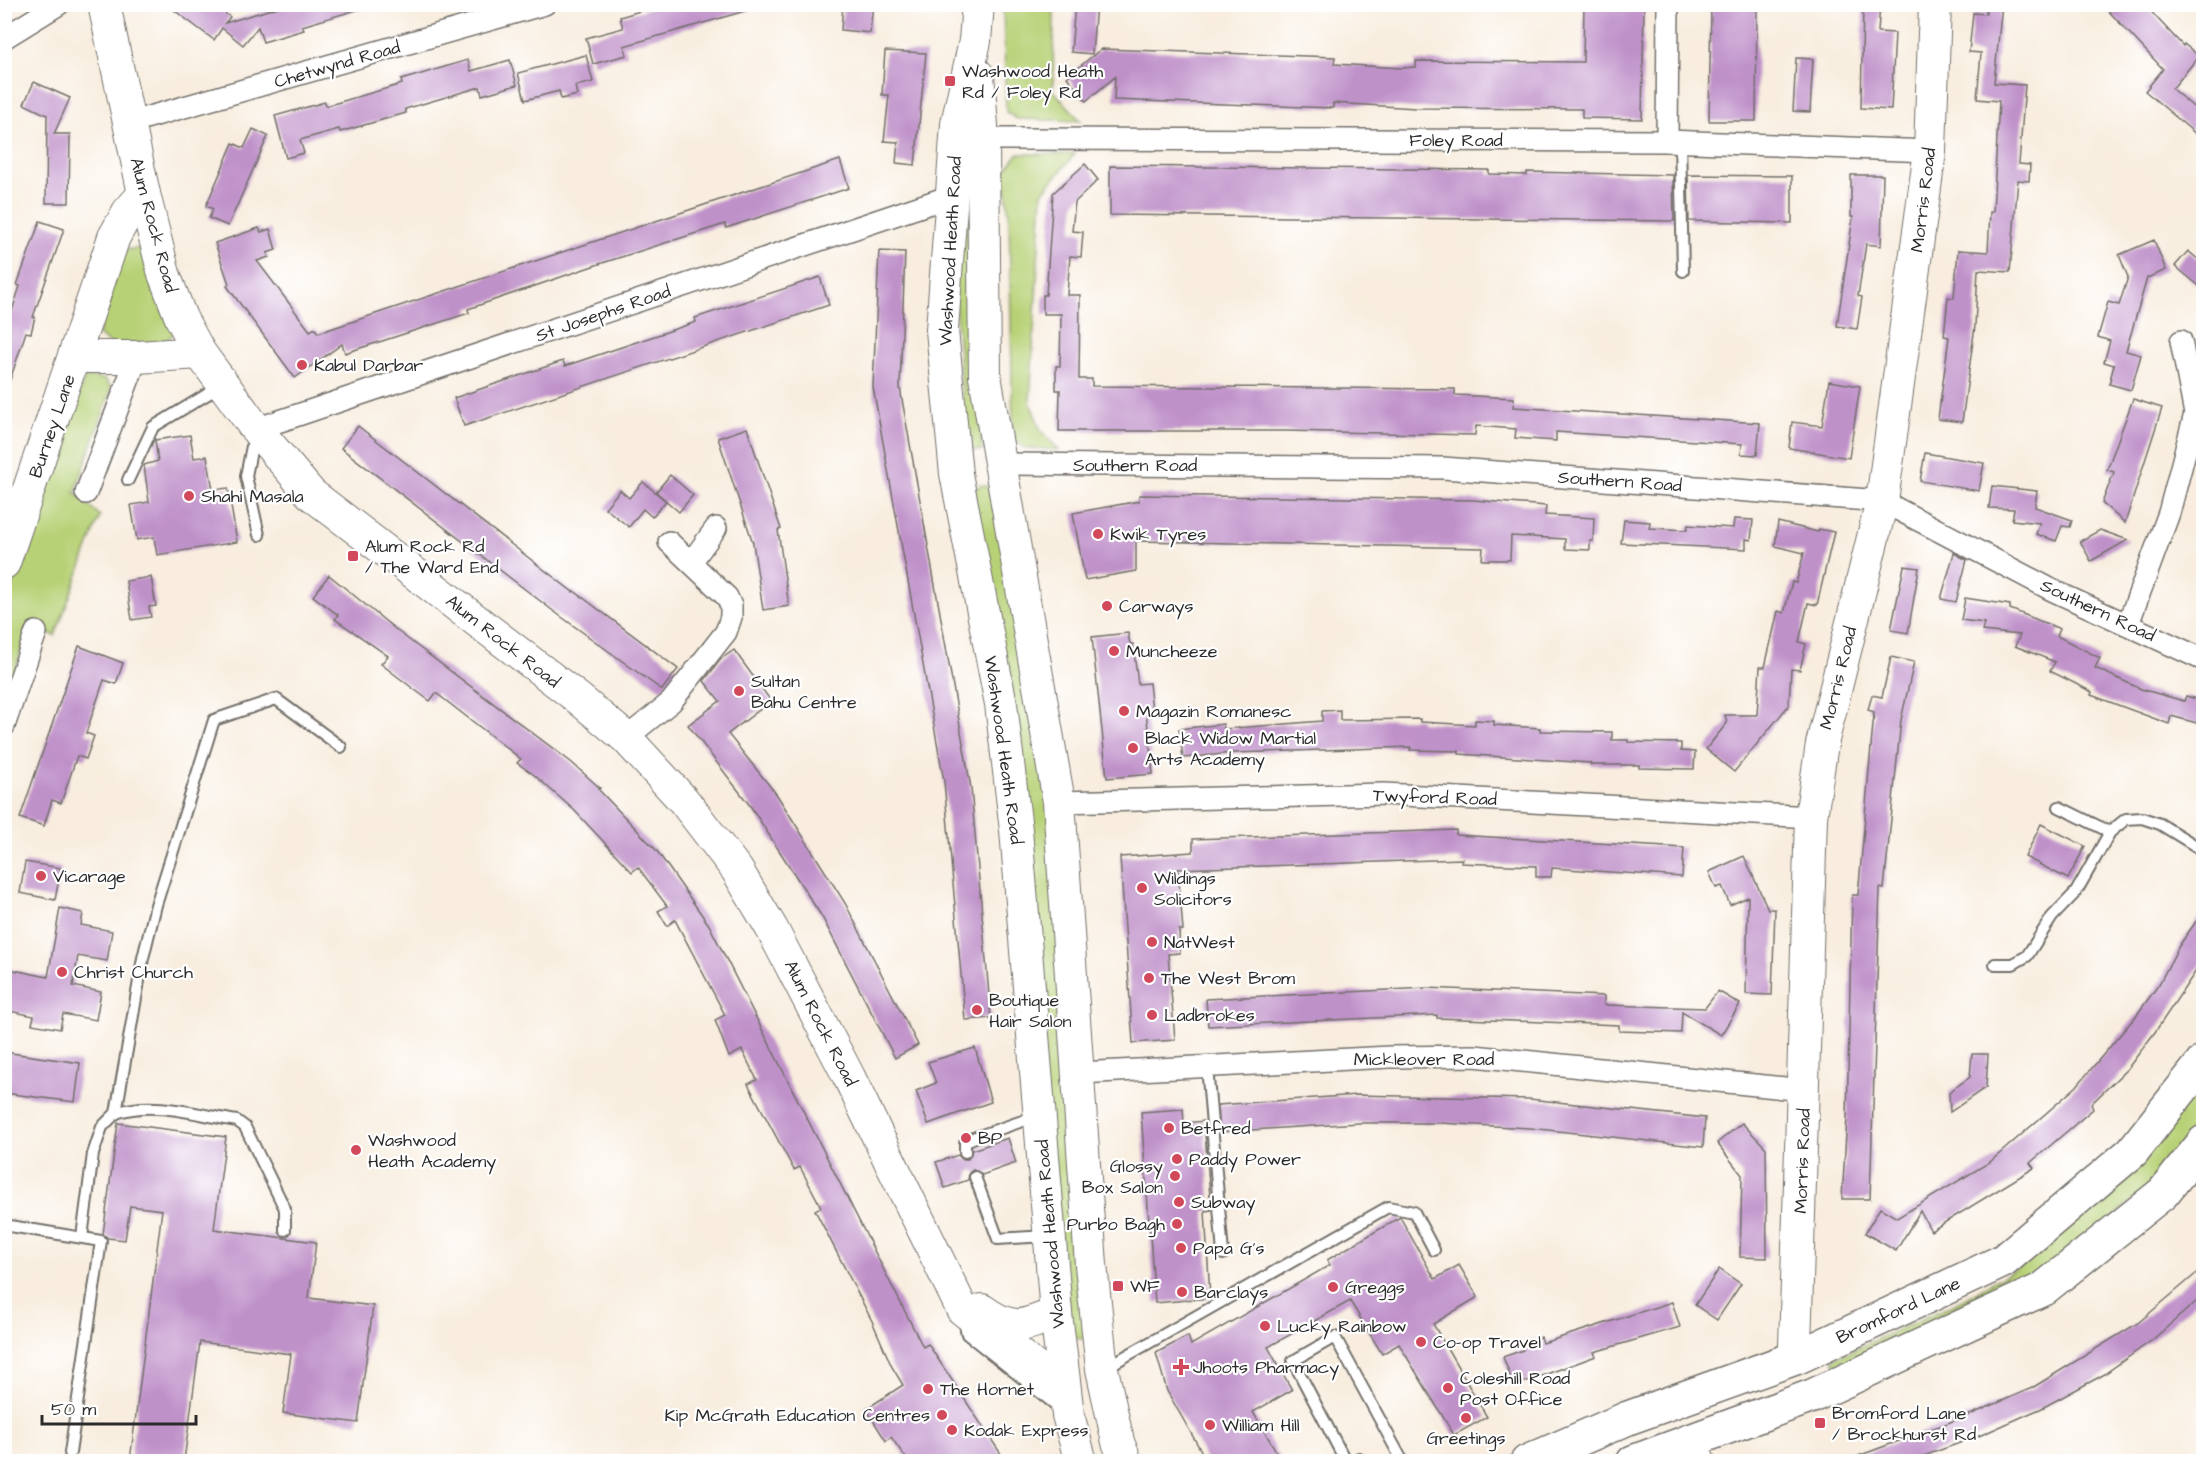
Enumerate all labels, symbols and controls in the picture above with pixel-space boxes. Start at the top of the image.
street label: Chetwynd Road [271,35,403,95]
place label: Washwood Heath Rd / Foley Rd [962,59,1103,106]
marker: Washwood Heath Rd / Foley Rd [943,74,957,88]
street label: Foley Road [1409,128,1503,154]
street label: Morris Road [1905,146,1942,254]
street label: Alum Rock Road [123,155,184,295]
street label: Washwood Heath Road [933,156,968,346]
street label: St Josephs Road [532,279,674,348]
place label: Kabul Darbar [314,353,423,378]
marker: Kabul Darbar [295,358,309,372]
street label: Burney Lane [23,371,83,482]
street label: Southern Road [1073,453,1197,478]
street label: Southern Road [1557,465,1683,498]
place label: Shahi Masala [201,484,304,509]
marker: Shahi Masala [182,489,196,503]
place label: Kwik Tyres [1110,522,1206,548]
marker: Kwik Tyres [1091,527,1105,541]
place label: Alum Rock Rd / The Ward End [365,534,499,580]
marker: Alum Rock Rd / The Ward End [346,549,360,563]
street label: Southern Road [2036,573,2159,648]
street label: Alum Rock Road [440,589,565,694]
place label: Carways [1119,594,1193,620]
marker: Carways [1100,599,1114,613]
street label: Morris Road [1814,624,1863,732]
place label: Muncheeze [1126,639,1218,664]
marker: Muncheeze [1107,644,1121,658]
street label: Washwood Heath Road [978,654,1029,846]
place label: Sultan Bahu Centre [751,669,857,715]
marker: Sultan Bahu Centre [732,684,746,698]
place label: Magazin Romanesc [1136,699,1292,725]
marker: Magazin Romanesc [1117,704,1131,718]
place label: Black Widow Martial Arts Academy [1145,726,1316,773]
marker: Black Widow Martial Arts Academy [1126,741,1140,755]
street label: Twyford Road [1372,783,1497,813]
place label: Vicarage [53,864,126,890]
place label: Wildings Solicitors [1154,866,1232,912]
marker: Vicarage [34,869,48,883]
marker: Wildings Solicitors [1135,881,1149,895]
place label: NatWest [1164,930,1235,955]
marker: NatWest [1145,935,1159,949]
street label: Alum Rock Road [778,956,863,1091]
place label: Christ Church [74,960,193,985]
marker: Christ Church [55,965,69,979]
place label: The West Brom [1161,966,1295,991]
marker: The West Brom [1142,971,1156,985]
place label: Boutique Hair Salon [989,988,1072,1034]
marker: Boutique Hair Salon [970,1003,984,1017]
place label: Ladbrokes [1164,1003,1255,1028]
marker: Ladbrokes [1145,1008,1159,1022]
street label: Mickleover Road [1354,1047,1494,1072]
street label: Morris Road [1788,1108,1817,1214]
place label: Betfred [1181,1116,1250,1141]
marker: Betfred [1162,1121,1176,1135]
place label: BP [978,1126,1003,1151]
place label: Washwood Heath Academy [368,1128,496,1175]
marker: BP [959,1131,973,1145]
street label: Washwood Heath Road [1030,1138,1071,1330]
marker: Washwood Heath Academy [349,1143,363,1157]
place label: Paddy Power [1189,1147,1301,1173]
marker: Paddy Power [1170,1152,1184,1166]
place label: Glossy Box Salon [1082,1154,1163,1200]
marker: Glossy Box Salon [1168,1169,1182,1183]
place label: Subway [1191,1190,1256,1216]
marker: Subway [1172,1195,1186,1209]
place label: Purbo Bagh [1067,1212,1165,1238]
marker: Purbo Bagh [1170,1217,1184,1231]
place label: Papa G's [1193,1236,1264,1261]
marker: Papa G's [1174,1241,1188,1255]
street label: Bromford Lane [1832,1271,1965,1350]
place label: WF [1130,1274,1160,1299]
place label: Greggs [1345,1275,1405,1301]
marker: WF [1111,1279,1125,1293]
place label: Barclays [1194,1280,1268,1306]
marker: Greggs [1326,1280,1340,1294]
marker: Barclays [1175,1285,1189,1299]
place label: Lucky Rainbow [1277,1314,1407,1340]
marker: Lucky Rainbow [1258,1319,1272,1333]
place label: Co-op Travel [1433,1330,1541,1355]
marker: Co-op Travel [1414,1335,1428,1349]
place label: Jhoots Pharmacy [1193,1355,1339,1381]
marker: Jhoots Pharmacy [1174,1360,1188,1374]
place label: Coleshill Road Post Office [1460,1366,1570,1412]
place label: The Hornet [940,1377,1035,1402]
marker: Coleshill Road Post Office [1441,1381,1455,1395]
marker: The Hornet [921,1382,935,1396]
scale bar [42,1388,196,1426]
text: 50 m [51,1397,96,1422]
place label: Bromford Lane / Brockhurst Rd [1832,1401,1976,1447]
place label: Kip McGrath Education Centres [665,1403,930,1428]
marker: Kip McGrath Education Centres [935,1408,949,1422]
marker: Greetings [1459,1411,1473,1425]
place label: William Hill [1222,1413,1300,1438]
marker: Bromford Lane / Brockhurst Rd [1813,1416,1827,1430]
place label: Kodak Express [964,1418,1089,1443]
marker: William Hill [1203,1418,1217,1432]
marker: Kodak Express [945,1423,959,1437]
place label: Greetings [1426,1426,1506,1452]

